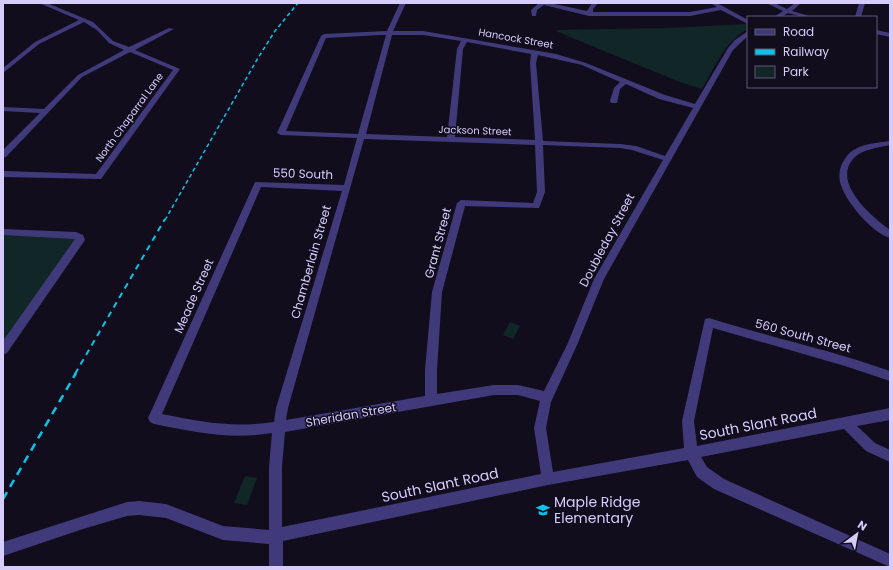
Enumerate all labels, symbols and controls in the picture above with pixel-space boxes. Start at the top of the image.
legend [747,16,877,88]
text: Road [783,23,814,40]
street label: Hancock Street [477,25,555,53]
text: Railway [783,43,829,60]
text: Park [783,63,810,80]
street label: North Chaparral Lane [92,69,167,165]
street label: Jackson Street [438,122,512,139]
street label: 550 South [273,164,333,183]
street label: Doubleday Street [575,190,638,290]
street label: Chamberlain Street [286,203,335,321]
street label: Grant Street [420,206,455,280]
street label: Meade Street [170,256,218,336]
street label: 560 South Street [753,315,853,357]
street label: Sheridan Street [304,398,398,431]
street label: South Slant Road [698,403,818,445]
street label: South Slant Road [380,463,500,507]
place label: Maple Ridge Elementary [554,492,641,528]
school or university icon: Maple Ridge Elementary [535,502,551,518]
north arrow [837,514,877,554]
text: N [855,517,870,534]

